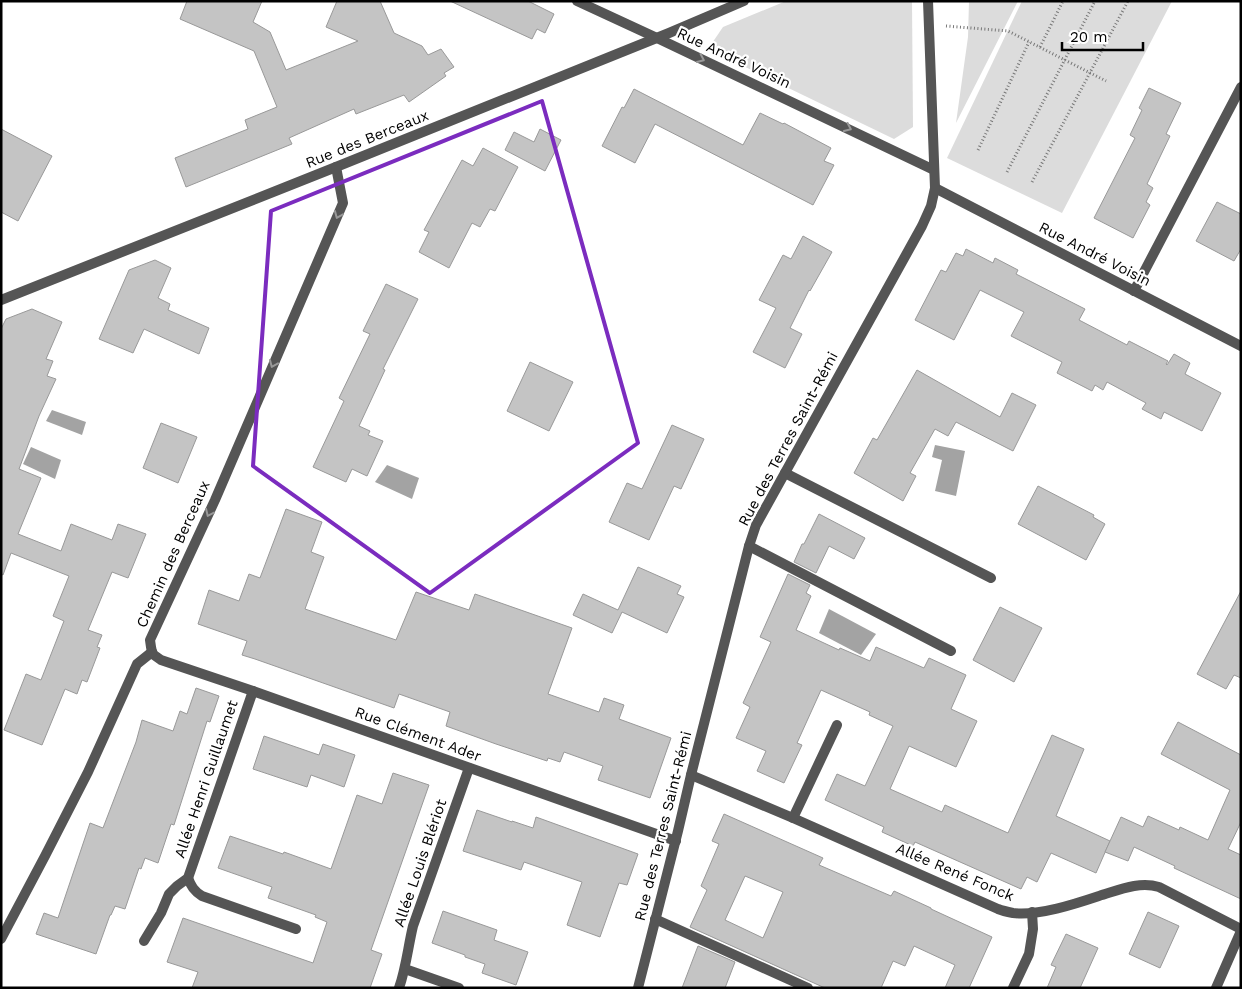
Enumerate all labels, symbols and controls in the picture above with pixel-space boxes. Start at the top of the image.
scale bar [1062,20,1143,52]
street label: Rue André Voisin [674,24,794,92]
text: 20 m [1070,28,1108,46]
one-way arrow [696,52,705,63]
street label: Rue des Berceaux [303,106,431,172]
one-way arrow [843,122,852,133]
one-way arrow [333,210,344,219]
street label: Rue André Voisin [1036,218,1154,290]
street label: Rue des Terres Saint-Rémi [734,349,842,529]
one-way arrow [269,359,280,368]
street label: Chemin des Berceaux [132,478,214,630]
one-way arrow [204,508,215,517]
street label: Allée Henri Guillaumet [171,697,242,860]
street label: Rue Clément Ader [352,703,484,765]
street label: Rue des Terres Saint-Rémi [631,729,695,923]
street label: Allée Louis Blériot [390,796,451,929]
street label: Allée René Fonck [893,839,1017,905]

